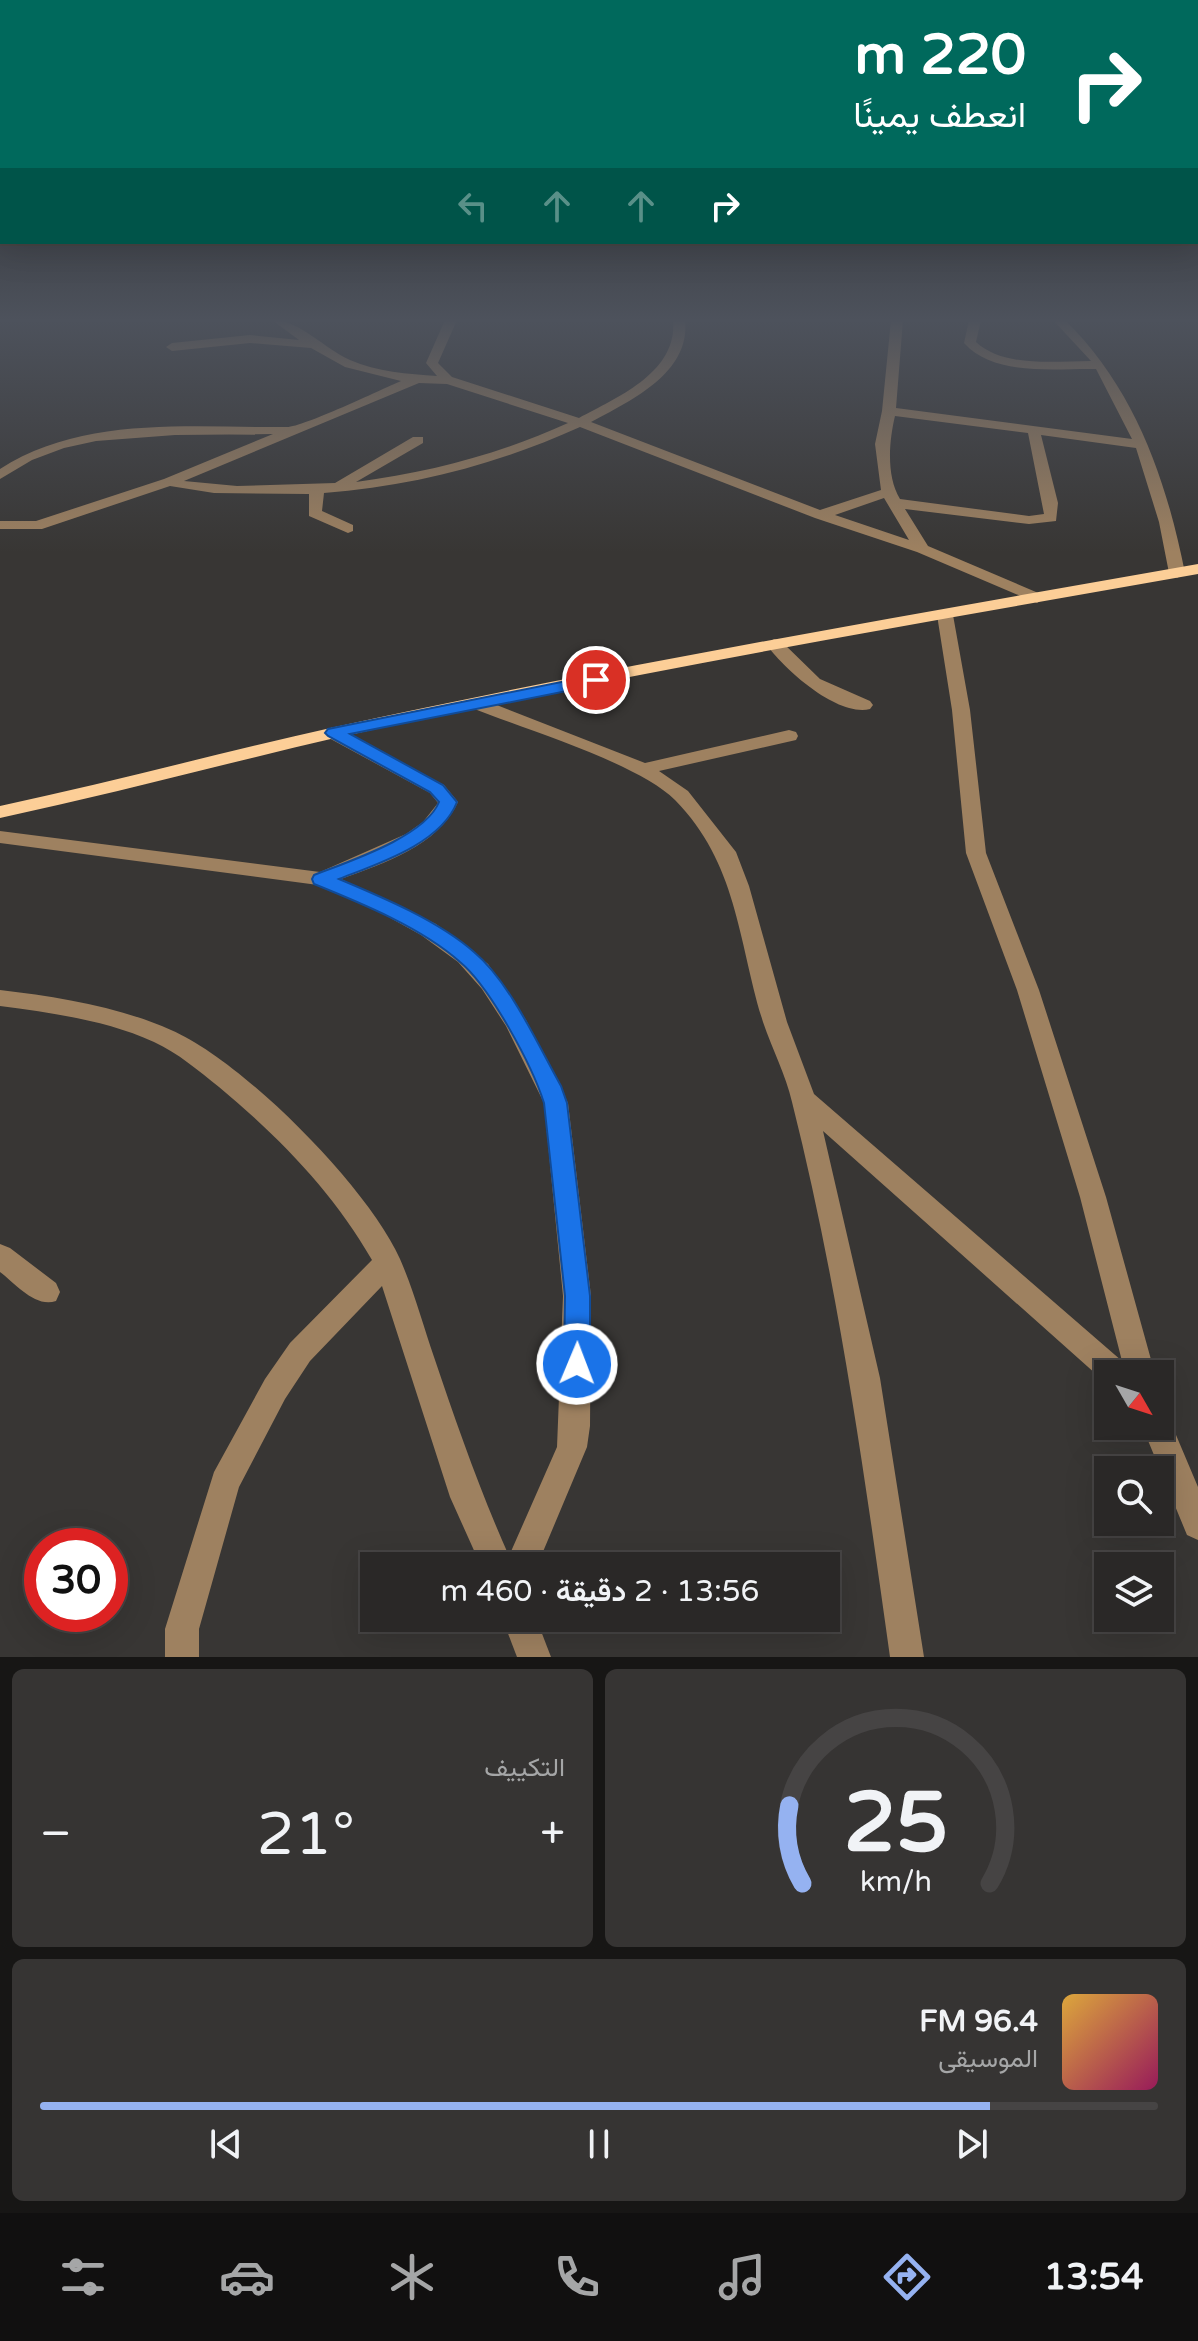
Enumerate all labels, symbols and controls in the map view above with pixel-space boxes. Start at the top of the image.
text: 220 m [855,22,1026,89]
icon: right [1054,32,1158,136]
text: انعطف يمينًا [853,94,1026,137]
icon: left [451,184,495,228]
icon: ahead [535,184,579,228]
icon: ahead [619,184,663,228]
icon: right [703,184,747,228]
pin [562,646,630,714]
icon: arrive [574,658,618,702]
position arrow [535,1322,619,1406]
north arrow [1094,1360,1174,1440]
map controls [1094,1360,1174,1632]
button: search [1094,1456,1174,1536]
speed limit sign: 30 [24,1528,128,1632]
button: layers [1094,1552,1174,1632]
text: 13:56 · 2 دقيقة · 460 m [441,1573,759,1610]
text: التكييف [484,1752,565,1783]
text: 25 [843,1774,948,1874]
text: 21° [257,1799,355,1871]
text: − [40,1808,71,1861]
text: + [540,1808,565,1861]
text: km/h [860,1865,931,1899]
text: 96.4 FM [919,2003,1038,2040]
text: الموسيقى [938,2043,1038,2074]
icon: previous [204,2122,248,2166]
icon: pause [577,2122,621,2166]
icon: next [950,2122,994,2166]
icon: filters [55,2249,111,2305]
icon: car [219,2249,275,2305]
icon: climate [384,2249,440,2305]
icon: phone [549,2249,605,2305]
icon: music [714,2249,770,2305]
icon: directions [879,2249,935,2305]
text: 13:54 [1044,2256,1144,2299]

